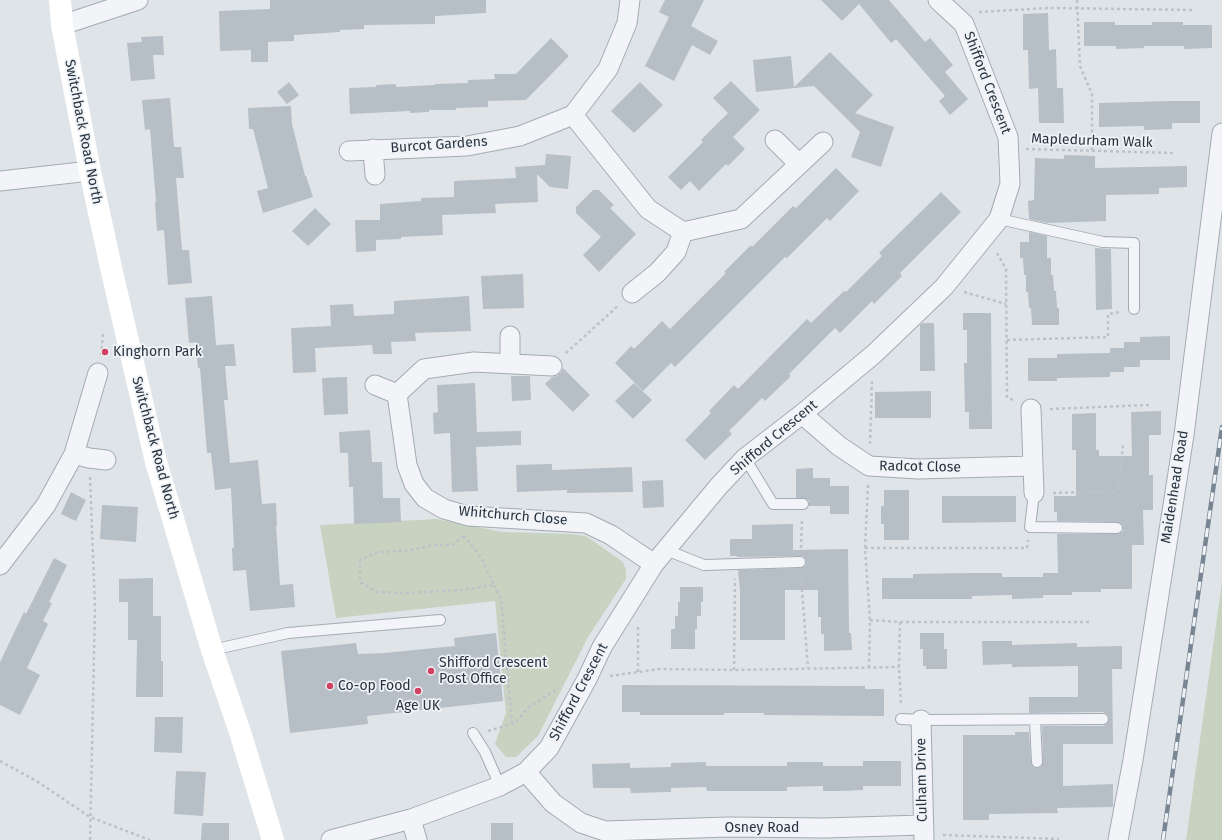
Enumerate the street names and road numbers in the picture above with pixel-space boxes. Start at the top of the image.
street label: Shifford Crescent [960,29,1014,137]
street label: Switchback Road North [61,58,105,206]
street label: Mapledurham Walk [1031,130,1153,152]
street label: Burcot Gardens [390,133,488,157]
street label: Switchback Road North [128,375,182,521]
street label: Shifford Crescent [727,397,821,479]
street label: Maidenhead Road [1158,429,1192,545]
street label: Radcot Close [879,458,961,476]
street label: Whitchurch Close [458,503,568,529]
street label: Shifford Crescent [546,640,612,744]
street label: Culham Drive [913,738,931,822]
street label: Osney Road [725,820,799,836]

